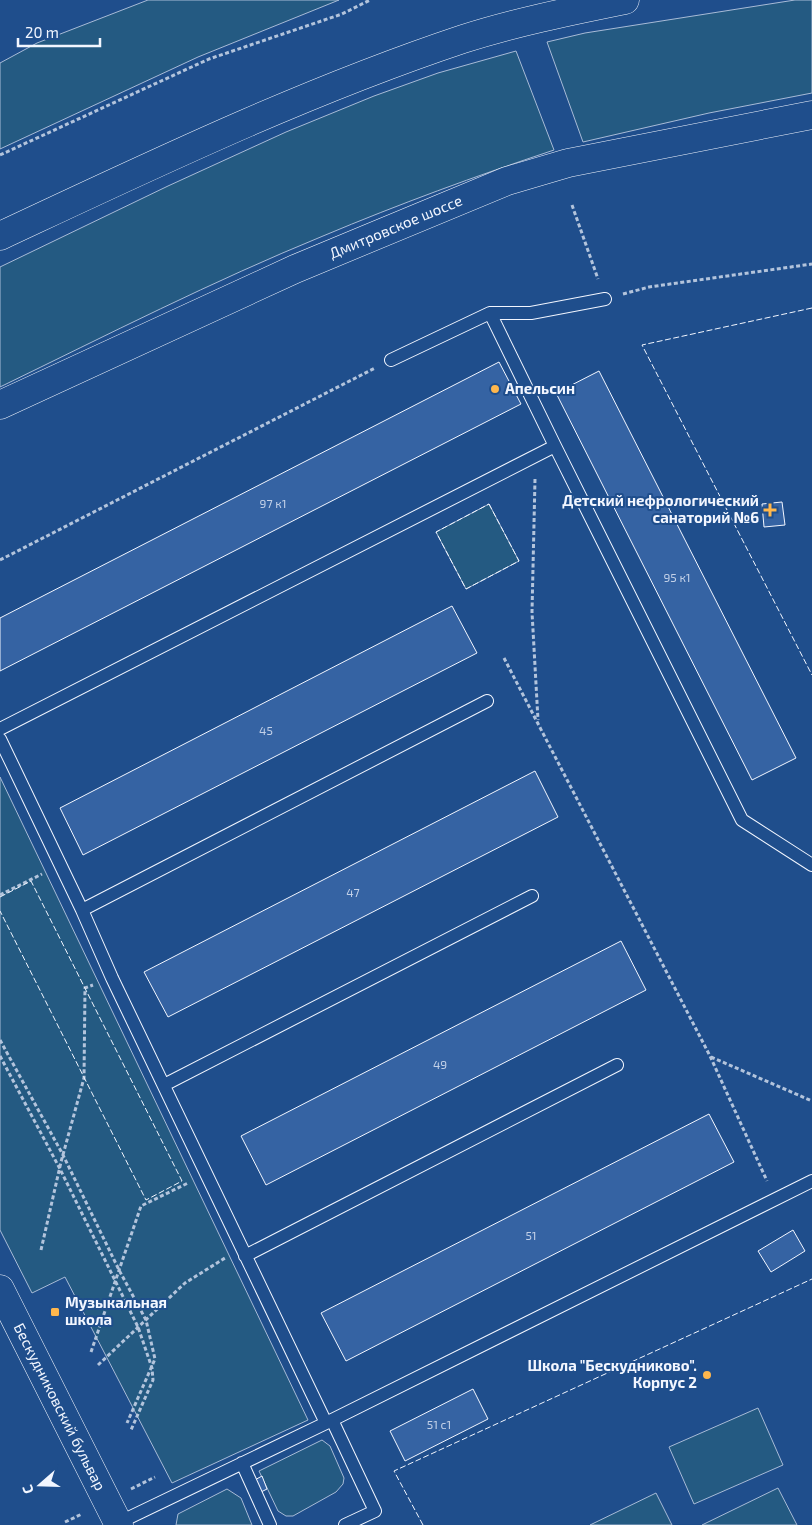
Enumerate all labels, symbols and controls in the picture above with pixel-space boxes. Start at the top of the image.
scale bar [18,15,100,47]
text: 20 m [25,23,59,41]
street label: Дмитровское шоссе [326,191,465,262]
place label: Апельсин [505,379,575,397]
marker: Апельсин [489,383,501,395]
place label: Детский нефрологический санаторий №6 [562,491,759,526]
house number: 97 к1 [260,496,286,510]
marker: Детский нефрологический санаторий №6 [763,503,777,517]
house number: 95 к1 [663,570,691,584]
house number: 45 [259,723,273,737]
house number: 47 [346,885,360,899]
house number: 49 [433,1057,447,1071]
house number: 51 [525,1228,537,1242]
place label: Музыкальная школа [65,1293,167,1328]
marker: Музыкальная школа [49,1306,61,1318]
street label: Бескудниковский бульвар [11,1320,110,1493]
place label: Школа "Бескудниково". Корпус 2 [527,1356,697,1391]
marker: Школа "Бескудниково". Корпус 2 [701,1369,713,1381]
house number: 51 с1 [427,1417,451,1431]
north arrow [15,1460,65,1510]
text: С [18,1483,37,1496]

